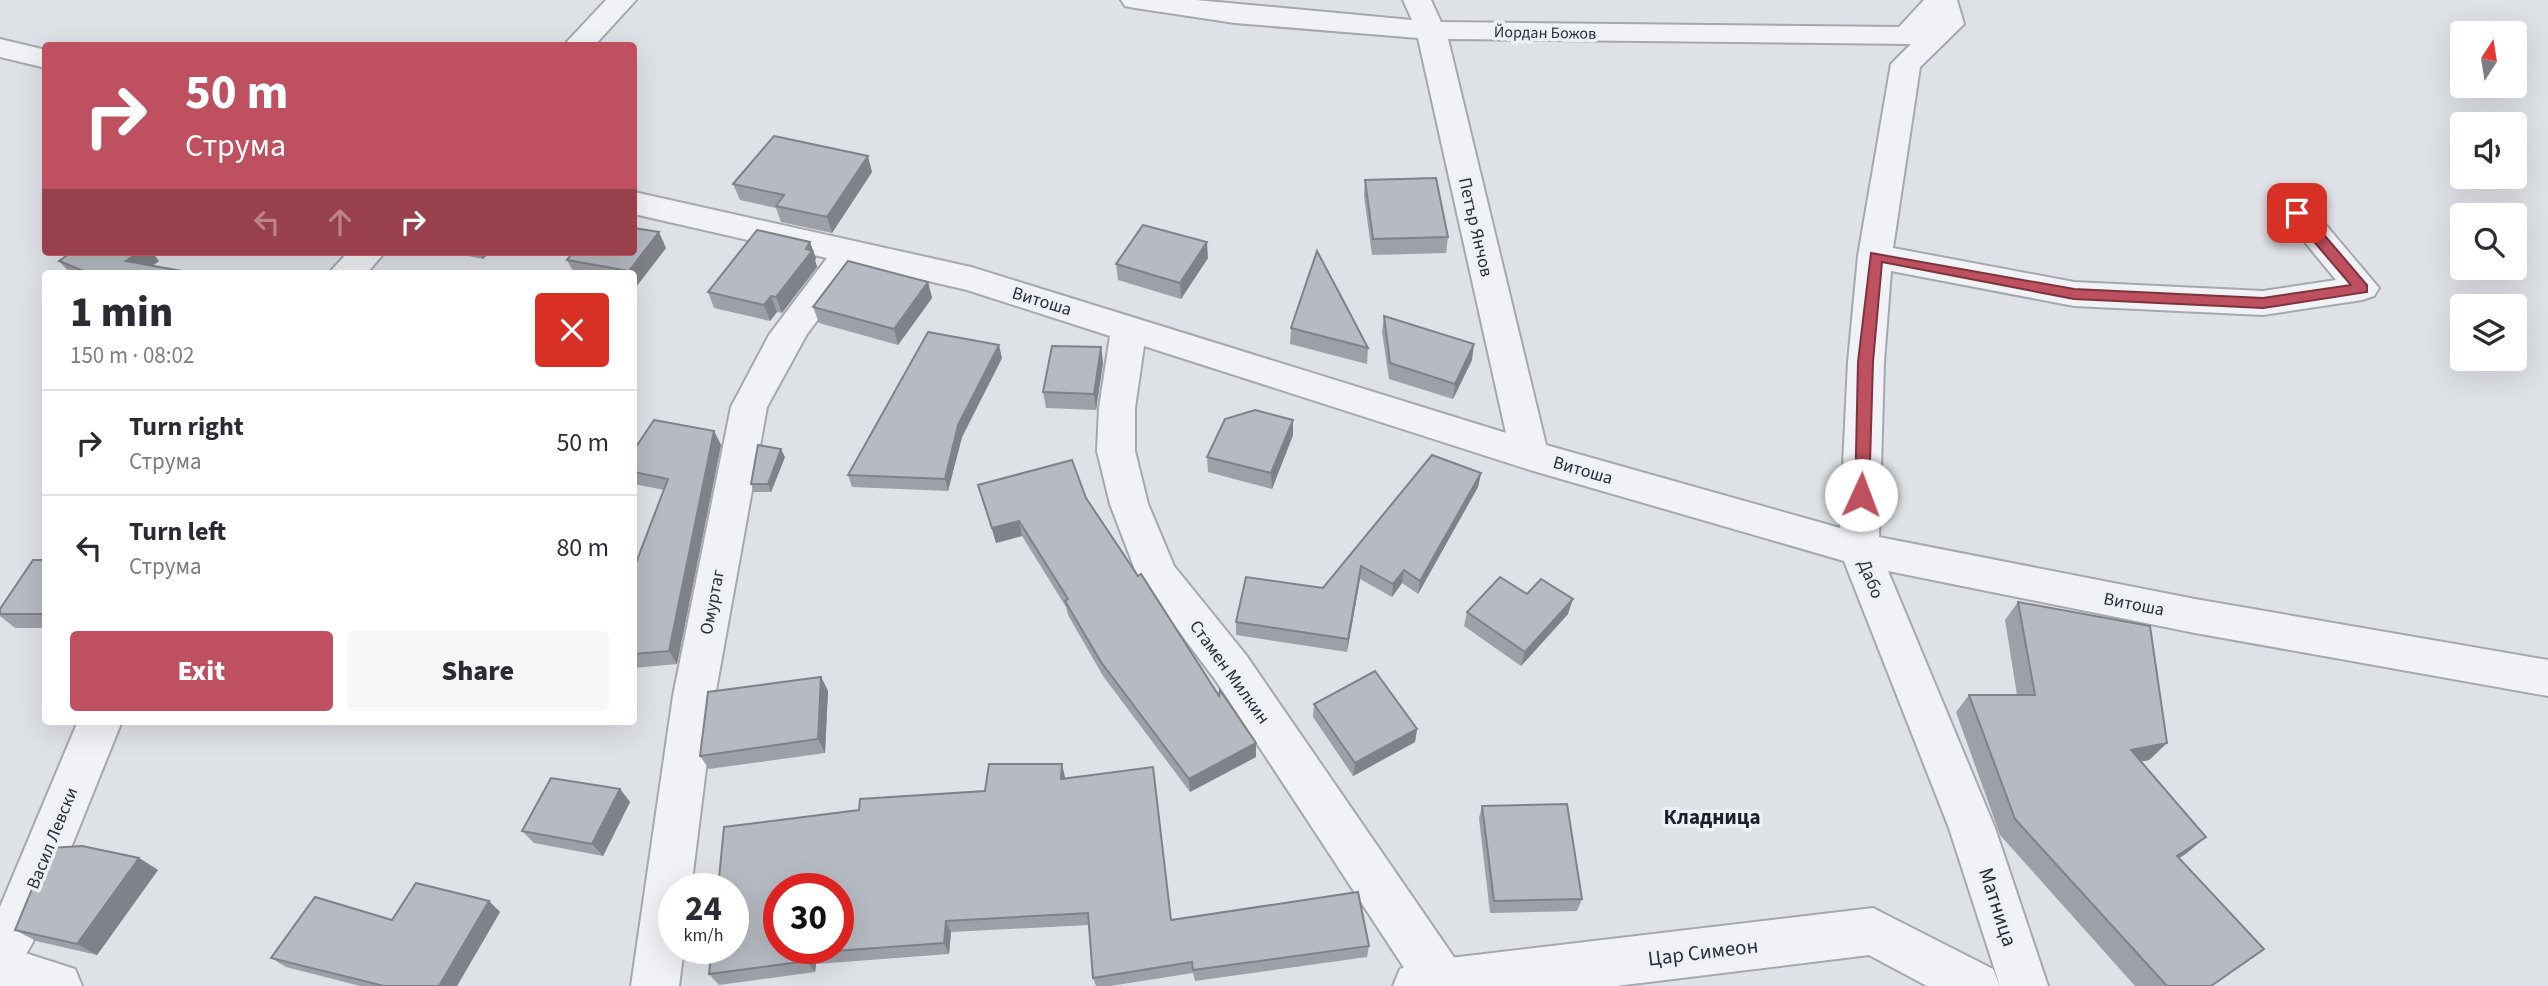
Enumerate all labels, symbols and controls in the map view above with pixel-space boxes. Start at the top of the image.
street label: Йордан Божов [1494,21,1596,45]
north arrow [2450,21,2527,98]
map controls [2450,21,2527,371]
text: 50 m [185,58,289,128]
icon: right [70,70,161,161]
button: sound [2450,112,2527,189]
text: Струма [185,123,286,169]
street label: Петър Янчов [1452,175,1499,279]
pin [2267,183,2327,243]
icon: arrive [2278,194,2316,232]
icon: left [248,203,286,241]
icon: ahead [321,203,359,241]
icon: right [394,203,432,241]
button: search [2450,203,2527,280]
street label: Витоша [1009,281,1075,322]
text: 1 min [70,283,173,343]
button: close [535,293,609,367]
button: layers [2450,294,2527,371]
text: 150 m · 08:02 [70,339,194,372]
text: Turn right [129,408,244,445]
icon: right [70,424,108,462]
text: 50 m [556,424,609,461]
text: Струма [129,445,202,478]
street label: Витоша [1550,450,1616,491]
position arrow [1824,458,1898,532]
text: Turn left [129,513,226,550]
icon: left [70,529,108,567]
text: 80 m [556,529,609,566]
text: Струма [129,550,202,583]
street label: Дабо [1851,556,1890,603]
street label: Омуртаг [694,567,731,637]
street label: Витоша [2102,586,2166,623]
street label: Стамен Милкин [1183,615,1276,729]
button: Exit [70,631,333,711]
button: Share [347,631,609,711]
street label: Васил Левски [21,783,84,893]
district label: Кладница [1664,802,1760,832]
street label: Матница [1971,864,2025,950]
speed limit sign: 30 [763,873,854,964]
text: 24 [685,884,722,934]
text: km/h [684,923,723,948]
street label: Цар Симеон [1646,930,1760,974]

